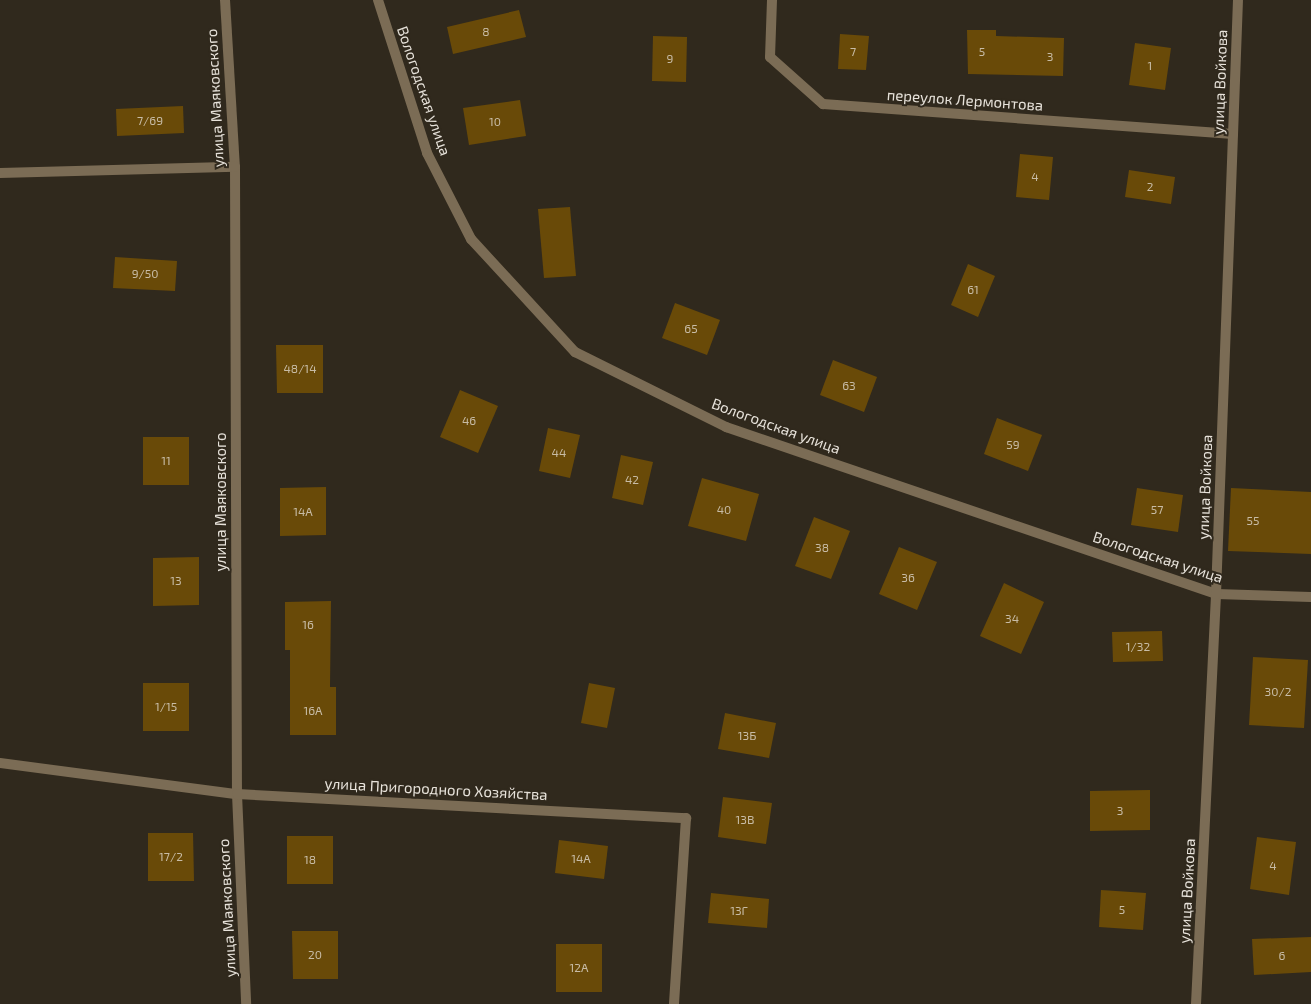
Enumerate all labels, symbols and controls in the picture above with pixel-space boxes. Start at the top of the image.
street label: Вологодская улица [393,24,455,158]
house number: 8 [482,25,490,39]
street label: улица Маяковского [202,28,228,168]
street label: улица Войкова [1209,29,1231,135]
house number: 7 [850,45,856,59]
house number: 5 [979,45,985,59]
house number: 3 [1047,50,1053,64]
house number: 9 [667,52,673,66]
house number: 1 [1148,59,1152,73]
street label: переулок Лермонтова [886,86,1044,114]
house number: 7/69 [137,114,163,128]
house number: 10 [489,115,501,129]
house number: 4 [1031,170,1039,184]
house number: 2 [1147,180,1153,194]
house number: 9/50 [132,267,158,281]
house number: 61 [967,283,979,297]
house number: 65 [684,322,698,336]
house number: 48/14 [283,362,317,376]
house number: 63 [842,379,856,393]
street label: Вологодская улица [709,394,843,458]
house number: 46 [462,414,476,428]
street label: улица Маяковского [212,433,230,571]
street label: улица Войкова [1194,434,1216,540]
house number: 59 [1006,438,1020,452]
house number: 44 [552,446,566,460]
house number: 11 [161,454,171,468]
house number: 42 [625,473,639,487]
house number: 40 [717,503,731,517]
house number: 57 [1151,503,1163,517]
house number: 14А [293,505,313,519]
house number: 55 [1247,514,1259,528]
street label: Вологодская улица [1091,527,1225,587]
house number: 38 [815,541,829,555]
house number: 36 [901,571,915,585]
house number: 13 [170,574,182,588]
house number: 34 [1005,612,1019,626]
house number: 16 [302,618,314,632]
house number: 1/32 [1126,640,1150,654]
house number: 30/2 [1265,685,1291,699]
house number: 1/15 [155,700,177,714]
house number: 16А [303,704,323,718]
house number: 13Б [738,729,756,743]
street label: улица Пригородного Хозяйства [324,774,548,804]
house number: 3 [1117,804,1123,818]
house number: 13В [736,813,754,827]
street label: улица Маяковского [214,838,240,978]
street label: улица Войкова [1175,838,1199,944]
house number: 17/2 [159,850,183,864]
house number: 14А [571,852,591,866]
house number: 18 [304,853,316,867]
house number: 4 [1269,859,1277,873]
house number: 5 [1119,903,1125,917]
house number: 13Г [730,904,748,918]
house number: 20 [308,948,322,962]
house number: 6 [1279,949,1285,963]
house number: 12А [570,961,588,975]

